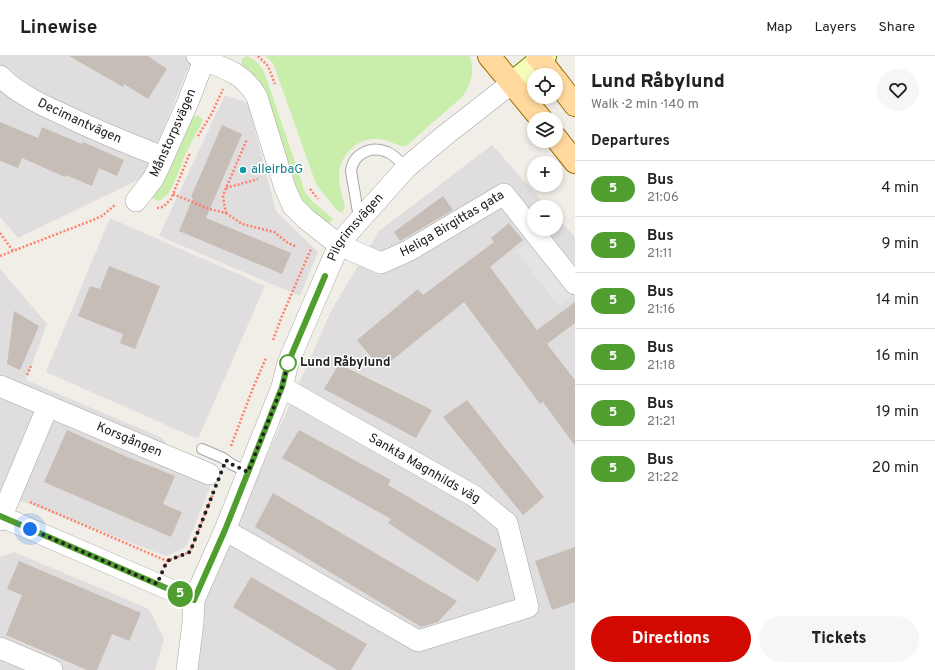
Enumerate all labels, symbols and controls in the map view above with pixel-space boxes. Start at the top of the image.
text: Linewise [20,16,97,40]
text: Map [766,19,792,36]
text: Layers [814,19,856,36]
text: Share [878,19,915,36]
map controls [527,68,563,236]
button: locate [527,68,563,104]
button: heart [877,69,919,111]
text: Lund Råbylund [591,70,725,94]
street label: Månstorpsvägen [147,87,200,180]
street label: Decimantvägen [35,96,124,148]
text: Walk · 2 min · 140 m [591,97,699,113]
button: layers [527,112,563,148]
text: Departures [591,132,670,151]
button: + [527,156,563,192]
place label: alleirbaG [251,162,303,178]
marker: alleirbaG [238,165,248,175]
text: Bus [647,171,674,190]
text: 4 min [881,179,919,198]
text: 5 [609,180,617,197]
street label: Heliga Birgittas gata [398,187,508,261]
street label: Pilgrimsvägen [325,190,387,264]
text: 21:06 [647,190,679,206]
button: − [527,200,563,236]
text: Bus [647,227,674,246]
text: 9 min [882,235,919,254]
text: 5 [609,236,617,253]
text: 21:11 [647,246,672,262]
text: Bus [647,283,674,302]
text: 14 min [876,291,919,310]
text: 5 [609,292,617,309]
text: 21:16 [647,302,675,318]
text: Bus [647,339,674,358]
text: 16 min [876,347,919,366]
text: 5 [609,348,617,365]
marker: Lund Råbylund [279,354,297,372]
place label: Lund Råbylund [300,355,390,371]
text: 21:18 [647,358,676,374]
text: Bus [647,395,674,414]
text: 19 min [876,403,919,422]
text: 5 [609,404,617,421]
text: 21:21 [647,414,676,430]
street label: Korsgången [94,419,164,461]
street label: Sankta Magnhilds väg [365,430,483,508]
text: Bus [647,451,674,470]
text: 20 min [872,459,919,478]
text: 5 [609,460,617,477]
text: 21:22 [647,470,679,486]
your location [20,519,40,539]
line badge: 5 [167,581,193,607]
text: 5 [176,585,184,602]
button: Directions [591,616,751,662]
button: Tickets [759,616,919,662]

